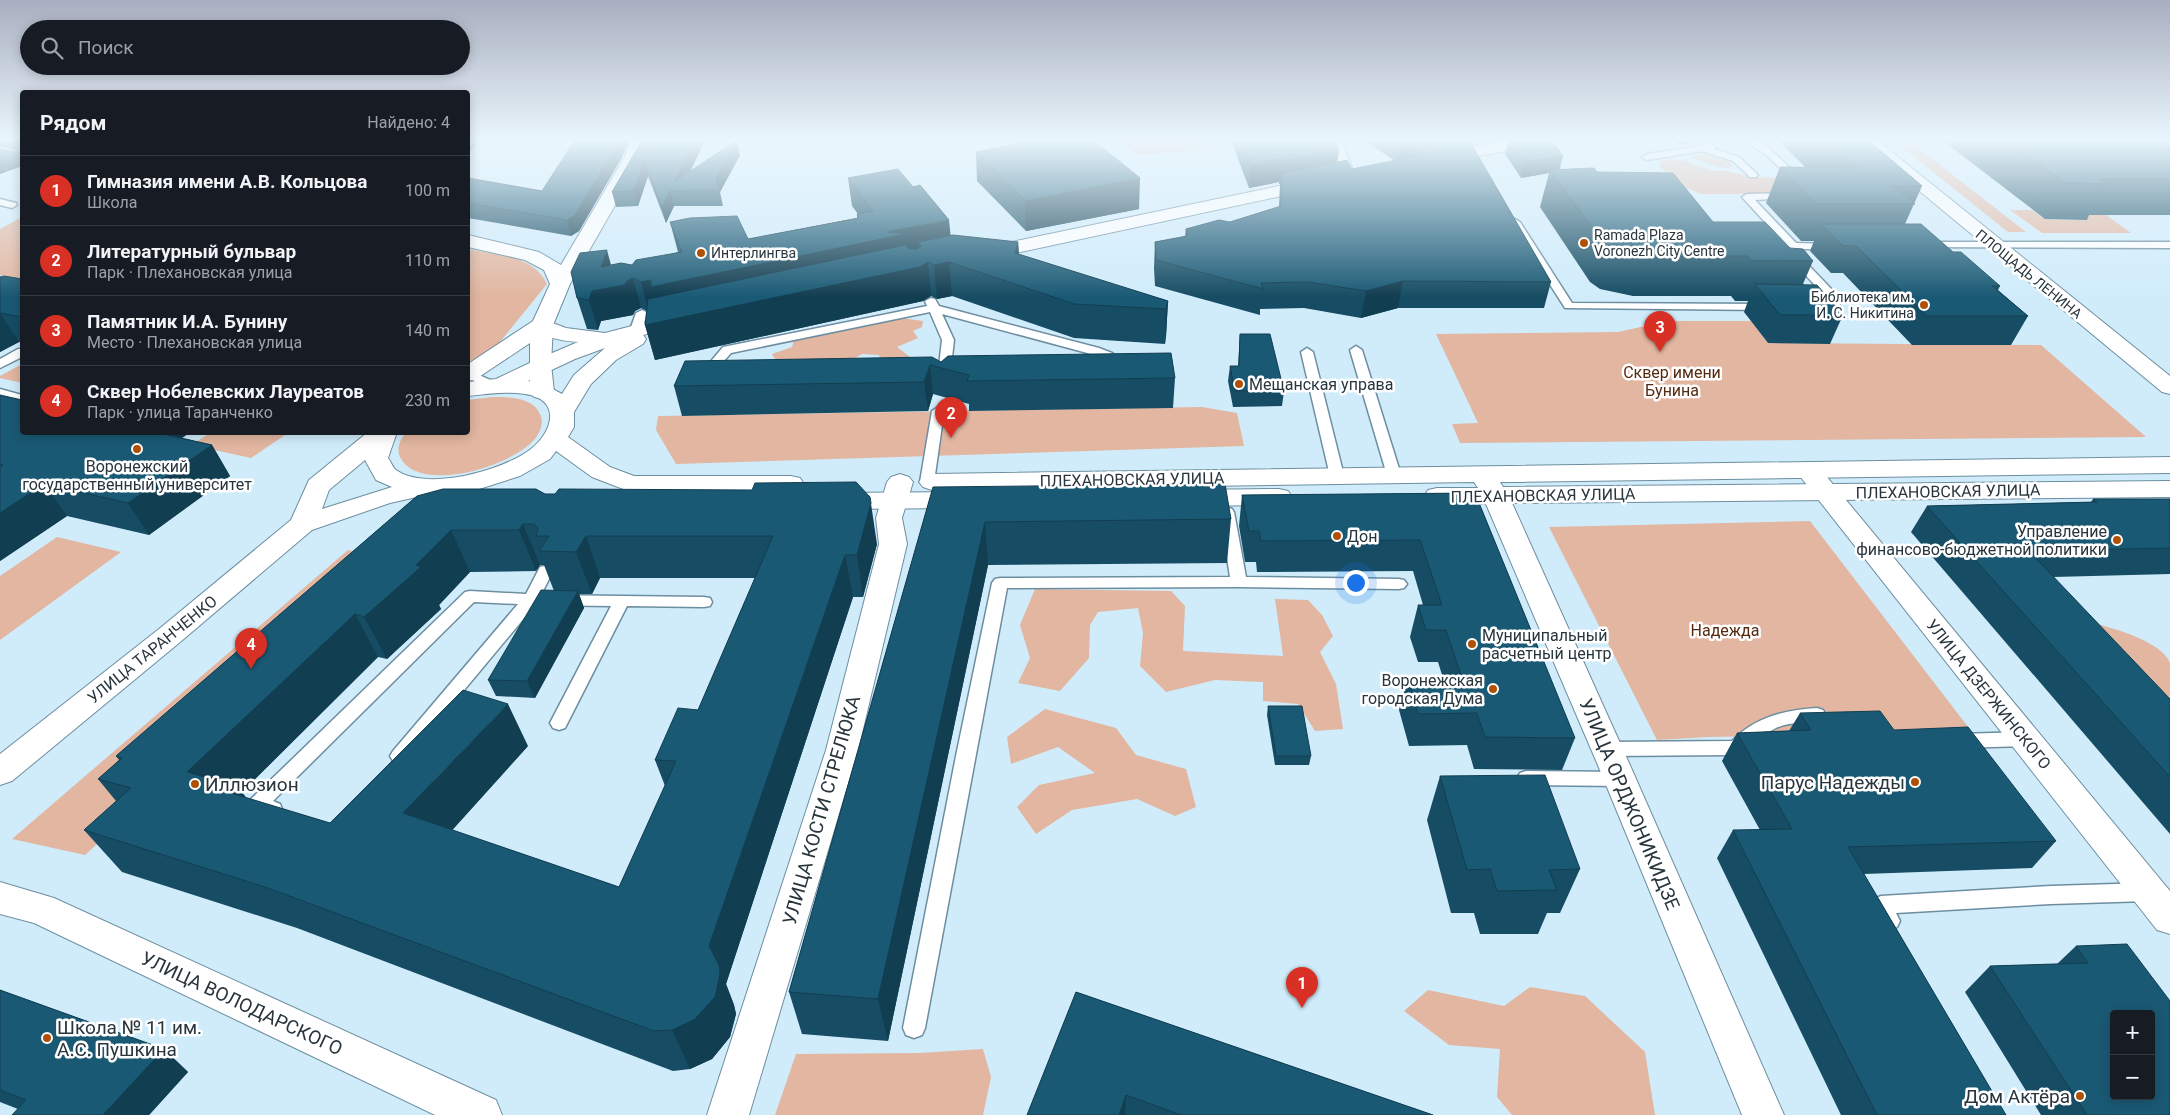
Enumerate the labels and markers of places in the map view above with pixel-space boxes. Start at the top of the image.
place label: Ramada Plaza Voronezh City Centre [1594,227,1725,259]
marker: Ramada Plaza Voronezh City Centre [1578,237,1590,249]
place label: Интерлингва [711,245,796,261]
marker: Интерлингва [695,247,707,259]
place label: Библиотека им. И. С. Никитина [1811,289,1914,321]
marker: Библиотека им. И. С. Никитина [1918,299,1930,311]
pin: 3 [1644,311,1676,352]
place label: Мещанская управа [1249,375,1393,394]
marker: Мещанская управа [1233,378,1245,390]
pin: 2 [935,397,967,438]
marker: Воронежский государственный университет [131,443,143,455]
place label: Воронежский государственный университет [22,457,252,494]
place label: Управление финансово-бюджетной политики [1856,522,2107,559]
place label: Дон [1347,527,1377,546]
marker: Дон [1331,530,1343,542]
marker: Управление финансово-бюджетной политики [2111,534,2123,546]
place label: Муниципальный расчетный центр [1482,626,1612,663]
pin: 4 [235,628,267,669]
marker: Муниципальный расчетный центр [1466,638,1478,650]
place label: Воронежская городская Дума [1361,671,1483,708]
marker: Воронежская городская Дума [1487,683,1499,695]
place label: Парус Надежды [1761,771,1905,794]
place label: Иллюзион [205,773,299,796]
marker: Парус Надежды [1909,776,1921,788]
marker: Иллюзион [189,778,201,790]
pin: 1 [1286,967,1318,1008]
place label: Школа № 11 им. А.С. Пушкина [57,1016,202,1061]
marker: Школа № 11 им. А.С. Пушкина [41,1032,53,1044]
place label: Дом Актёра [1964,1085,2070,1108]
marker: Дом Актёра [2074,1090,2086,1102]

